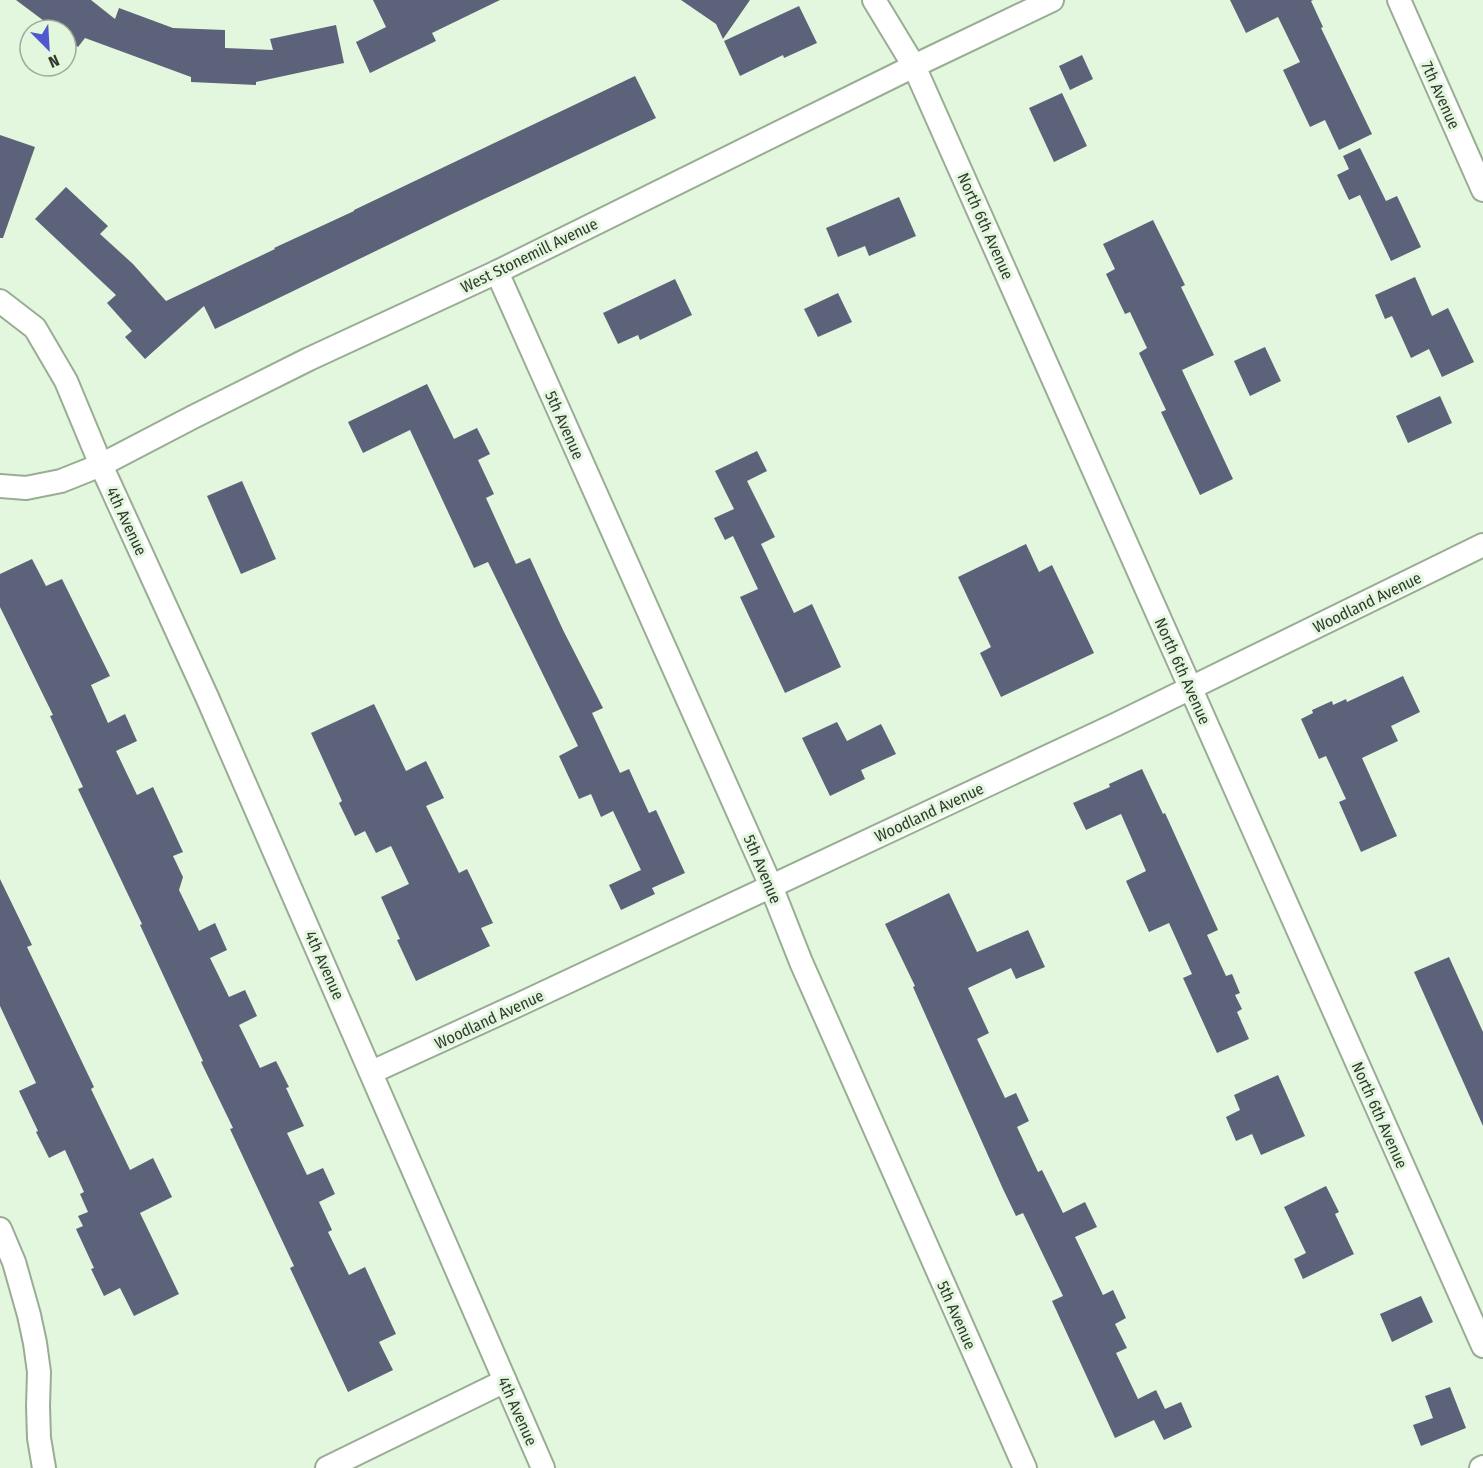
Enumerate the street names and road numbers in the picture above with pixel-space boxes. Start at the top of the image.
street label: 7th Avenue [1417,58,1464,132]
street label: North 6th Avenue [954,170,1018,282]
street label: West Stonemill Avenue [458,214,601,297]
street label: 5th Avenue [541,388,588,462]
street label: 4th Avenue [102,484,151,559]
street label: Woodland Avenue [1310,568,1425,637]
street label: North 6th Avenue [1151,615,1215,727]
street label: Woodland Avenue [872,779,987,846]
street label: 5th Avenue [740,832,786,906]
street label: 4th Avenue [301,928,348,1003]
street label: Woodland Avenue [432,986,547,1053]
street label: North 6th Avenue [1348,1059,1412,1171]
street label: 5th Avenue [933,1278,980,1352]
street label: 4th Avenue [494,1374,541,1449]

